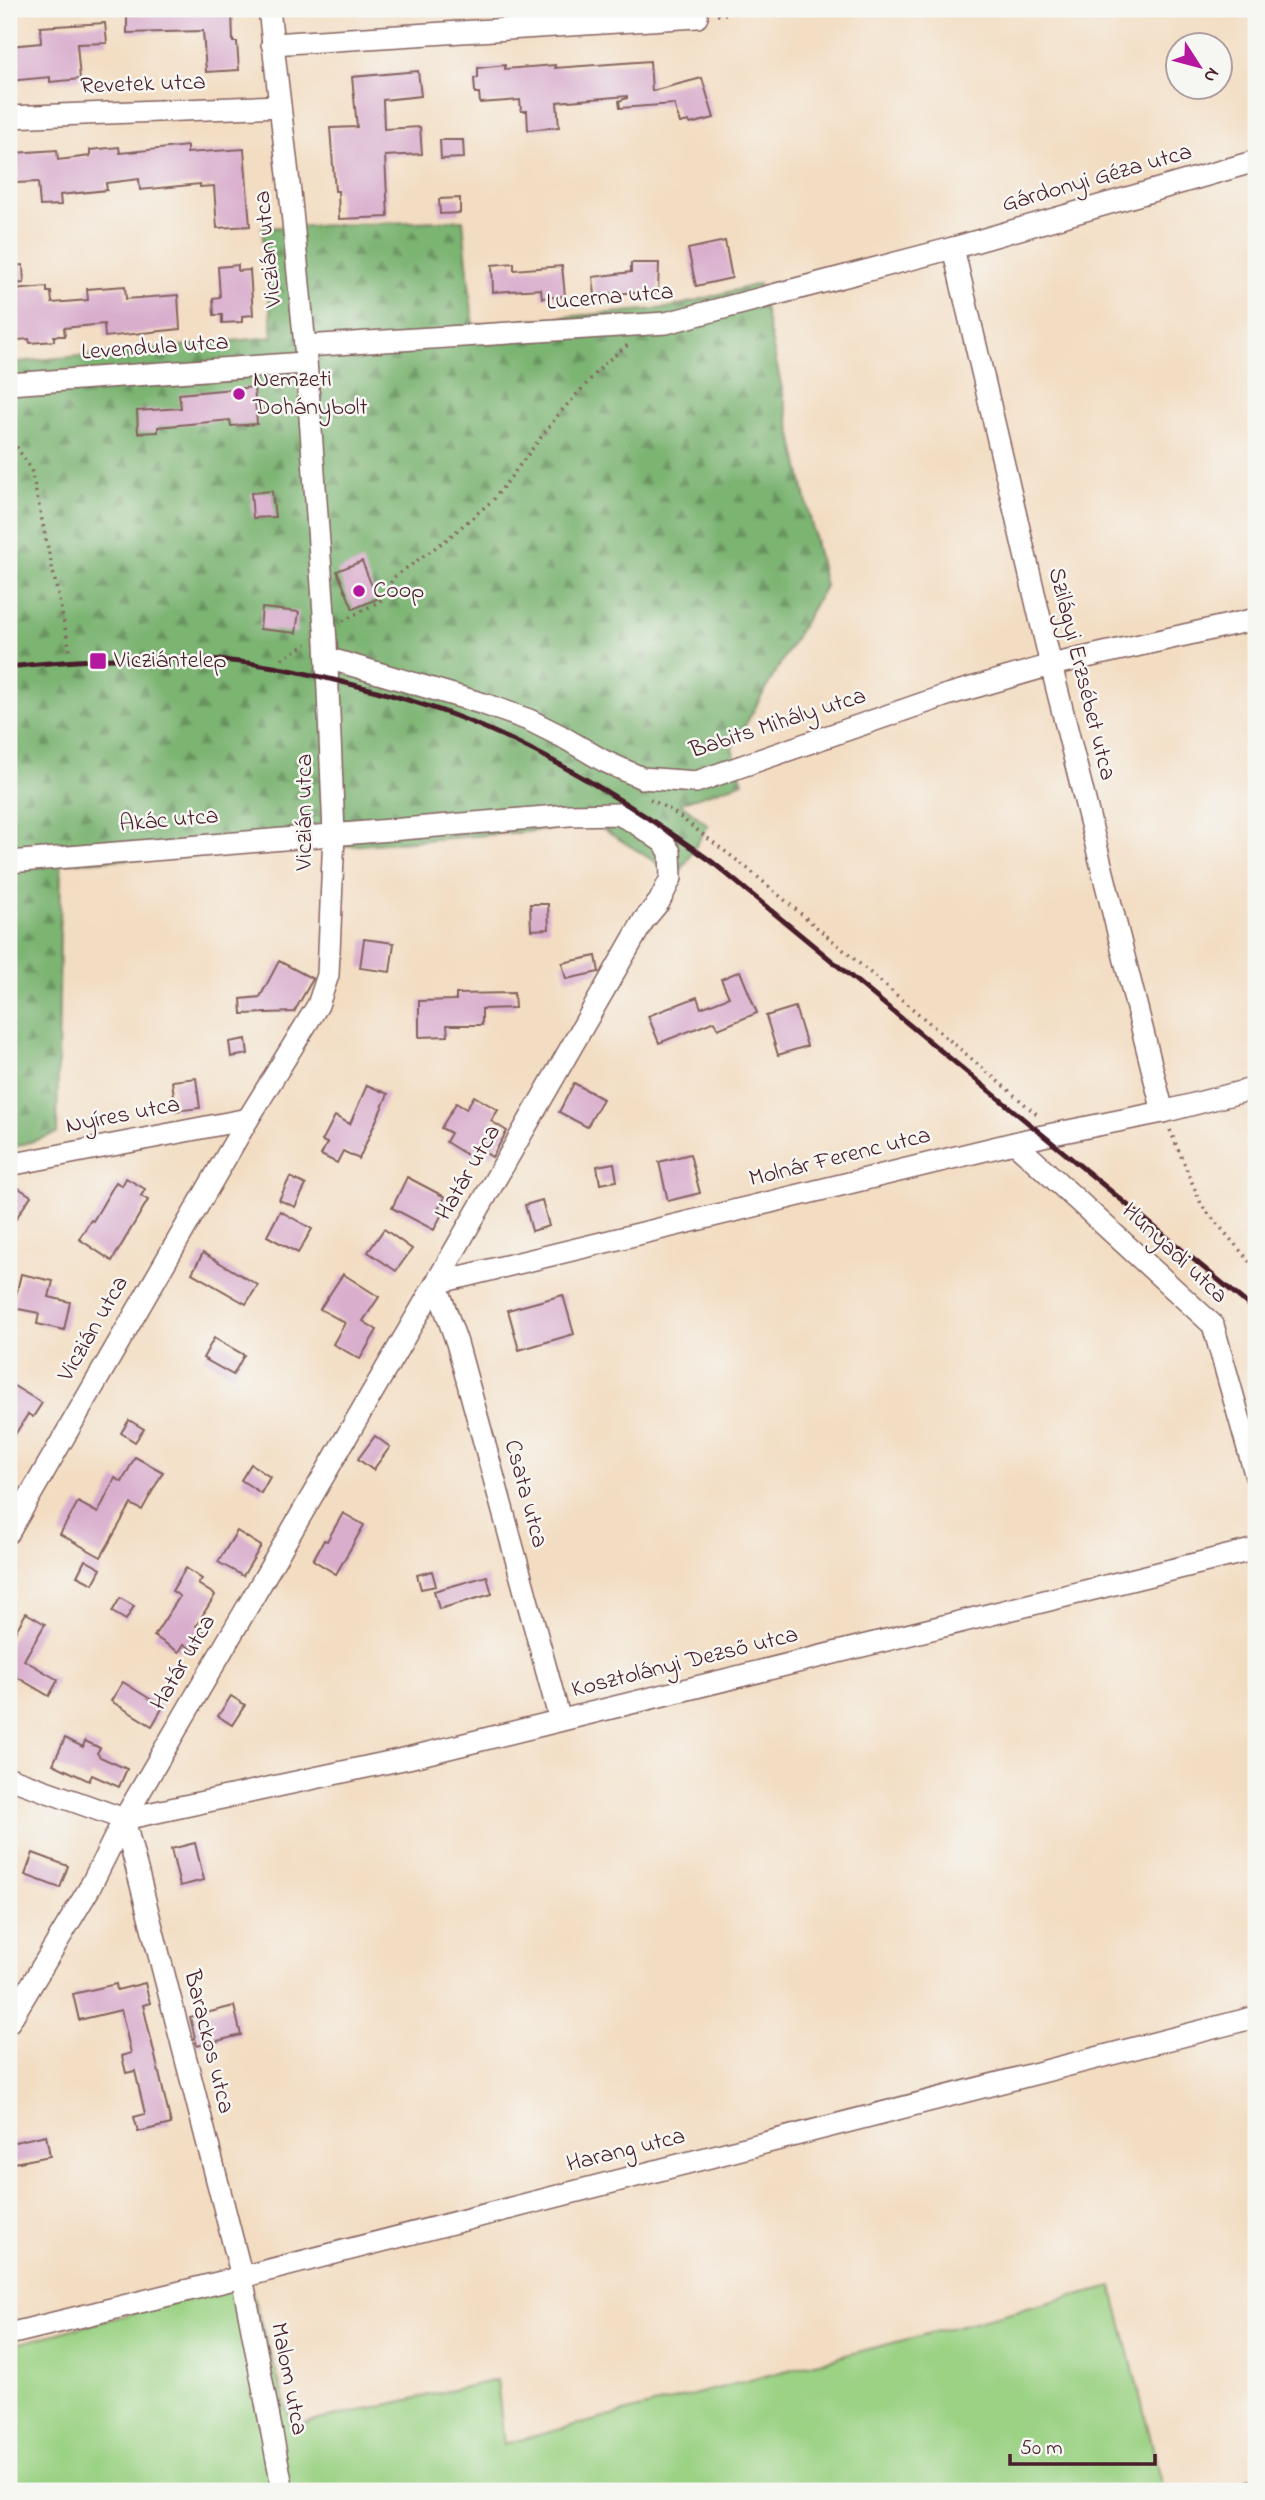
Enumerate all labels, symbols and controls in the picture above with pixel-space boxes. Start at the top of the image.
north arrow [1164,32,1234,102]
text: N [1196,61,1225,88]
street label: Revetek utca [80,65,206,105]
street label: Gárdonyi Géza utca [998,135,1196,224]
street label: Viczián utca [245,189,293,310]
street label: Lucerna utca [545,275,675,321]
street label: Levendula utca [80,325,230,371]
place label: Nemzeti Dohánybolt [252,363,368,427]
marker: Nemzeti Dohánybolt [231,386,247,402]
street label: Szilágyi Erzsébet utca [1037,564,1124,784]
place label: Coop [373,574,424,609]
marker: Coop [351,583,367,599]
place label: Vicziántelep [113,644,226,679]
marker: Vicziántelep [88,651,108,671]
street label: Babits Mihály utca [684,679,871,770]
street label: Viczián utca [288,753,323,872]
street label: Akác utca [118,799,220,843]
street label: Nyíres utca [63,1088,183,1145]
street label: Határ utca [427,1118,511,1228]
street label: Molnár Ferenc utca [745,1119,935,1197]
street label: Hunyadi utca [1112,1195,1235,1314]
street label: Viczián utca [49,1270,138,1389]
street label: Csata utca [494,1436,556,1552]
street label: Határ utca [142,1608,226,1718]
street label: Kosztolányi Dezső utca [568,1618,802,1709]
street label: Barackos utca [173,1966,243,2117]
street label: Harang utca [563,2119,689,2183]
street label: Malom utca [260,2320,316,2438]
scale bar [1010,2423,1155,2467]
text: 50 m [1020,2434,1063,2464]

